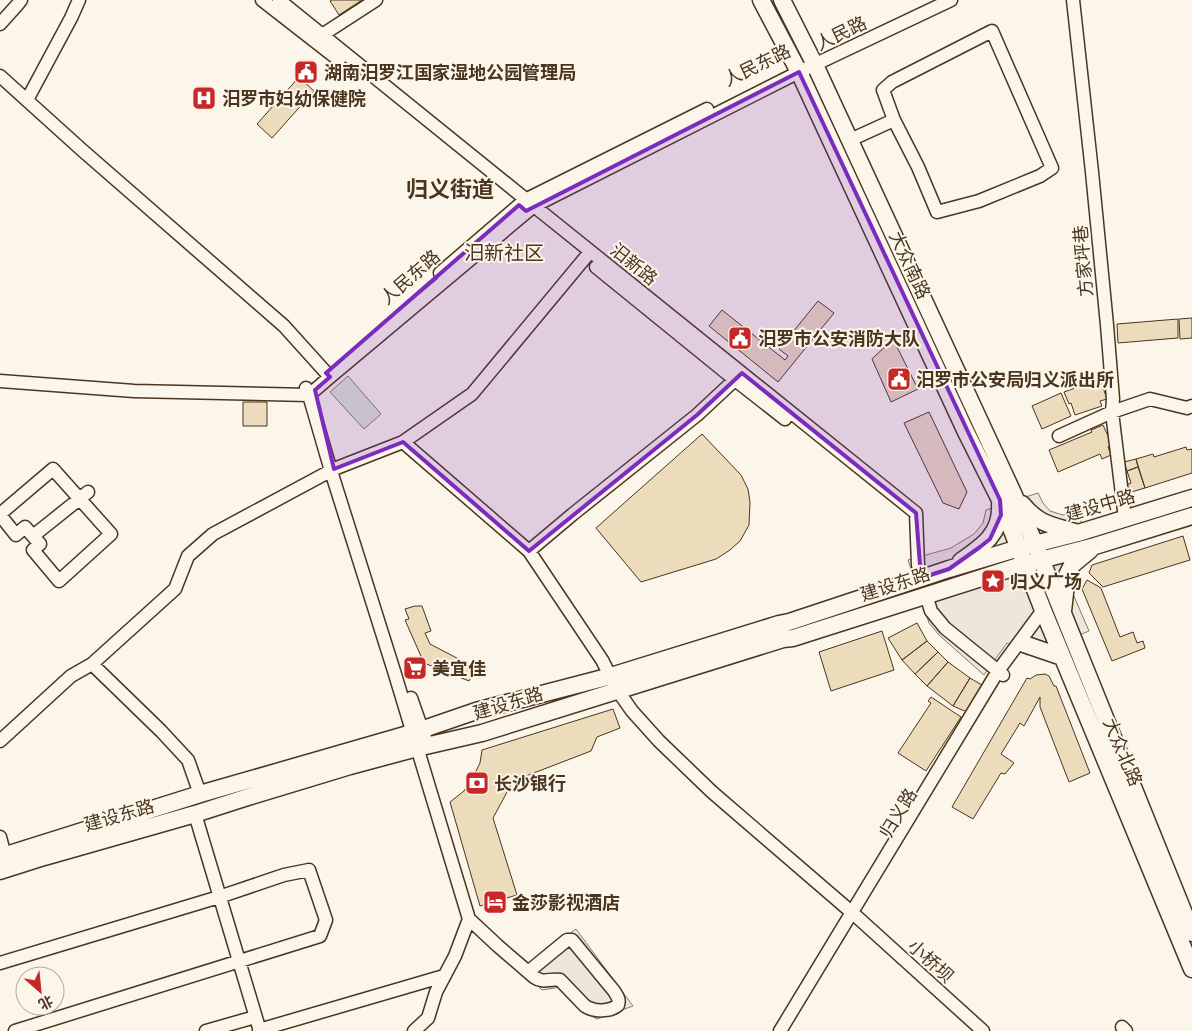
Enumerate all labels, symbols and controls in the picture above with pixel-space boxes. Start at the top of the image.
street label: 人民路 [812,12,870,54]
street label: 人民东路 [720,40,794,90]
public building icon: 湖南汨罗江国家湿地公园管理局 [293,59,319,85]
place label: 湖南汨罗江国家湿地公园管理局 [324,62,576,83]
hospital icon: 汨罗市妇幼保健院 [191,85,217,111]
place label: 汨罗市妇幼保健院 [222,88,366,109]
district label: 归义街道 [406,176,494,202]
street label: 方家坪巷 [1069,224,1097,298]
street label: 大众南路 [885,228,935,302]
street label: 汨新路 [606,239,662,289]
district label: 汨新社区 [464,241,544,265]
street label: 人民东路 [376,245,444,309]
public building icon: 汨罗市公安消防大队 [727,325,753,351]
place label: 汨罗市公安消防大队 [758,328,920,349]
public building icon: 汨罗市公安局归义派出所 [886,366,912,392]
place label: 汨罗市公安局归义派出所 [916,369,1114,390]
street label: 建设中路 [1063,485,1137,525]
street label: 建设东路 [858,563,932,605]
place icon: 归义广场 [980,568,1006,594]
place label: 归义广场 [1010,571,1082,592]
supermarket icon: 美宜佳 [402,655,428,681]
place label: 美宜佳 [432,658,486,679]
street label: 建设东路 [471,682,545,724]
street label: 大众北路 [1099,715,1147,789]
bank icon: 长沙银行 [464,770,490,796]
place label: 长沙银行 [494,773,566,794]
street label: 归义路 [875,784,921,842]
street label: 建设东路 [82,795,156,835]
hotel icon: 金莎影视酒店 [482,889,508,915]
place label: 金莎影视酒店 [512,892,620,913]
street label: 小桥坝 [904,935,958,987]
north arrow [15,966,65,1016]
text: 北 [36,992,56,1013]

